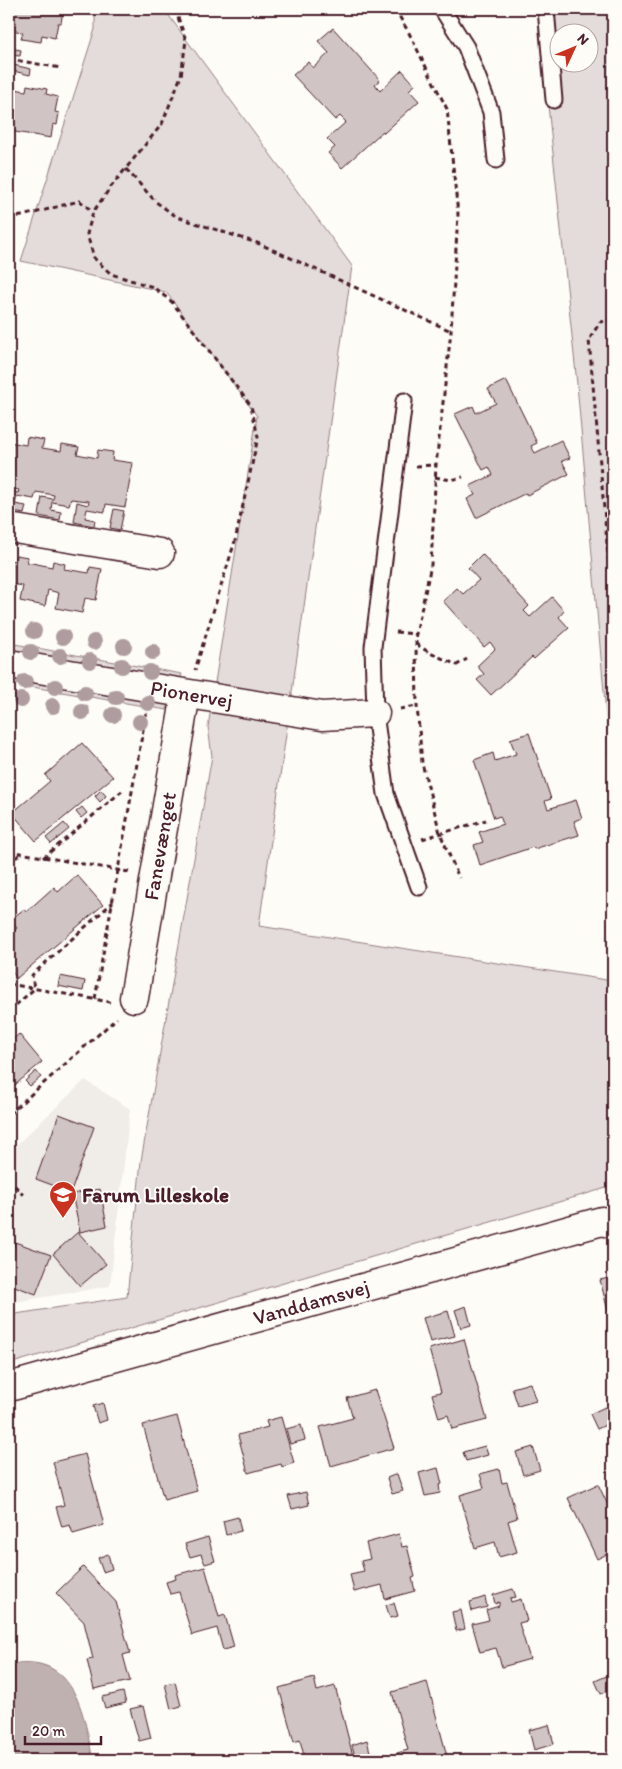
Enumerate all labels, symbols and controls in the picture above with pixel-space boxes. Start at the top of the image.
north arrow [550,22,600,72]
text: N [574,30,592,49]
street label: Pionervej [149,675,235,713]
street label: Fanevænget [138,790,181,902]
school or university icon: Farum Lilleskole [48,1180,78,1219]
place label: Farum Lilleskole [82,1182,229,1207]
street label: Vanddamsvej [250,1274,372,1330]
scale bar [25,1714,101,1746]
text: 20 m [32,1722,66,1740]

